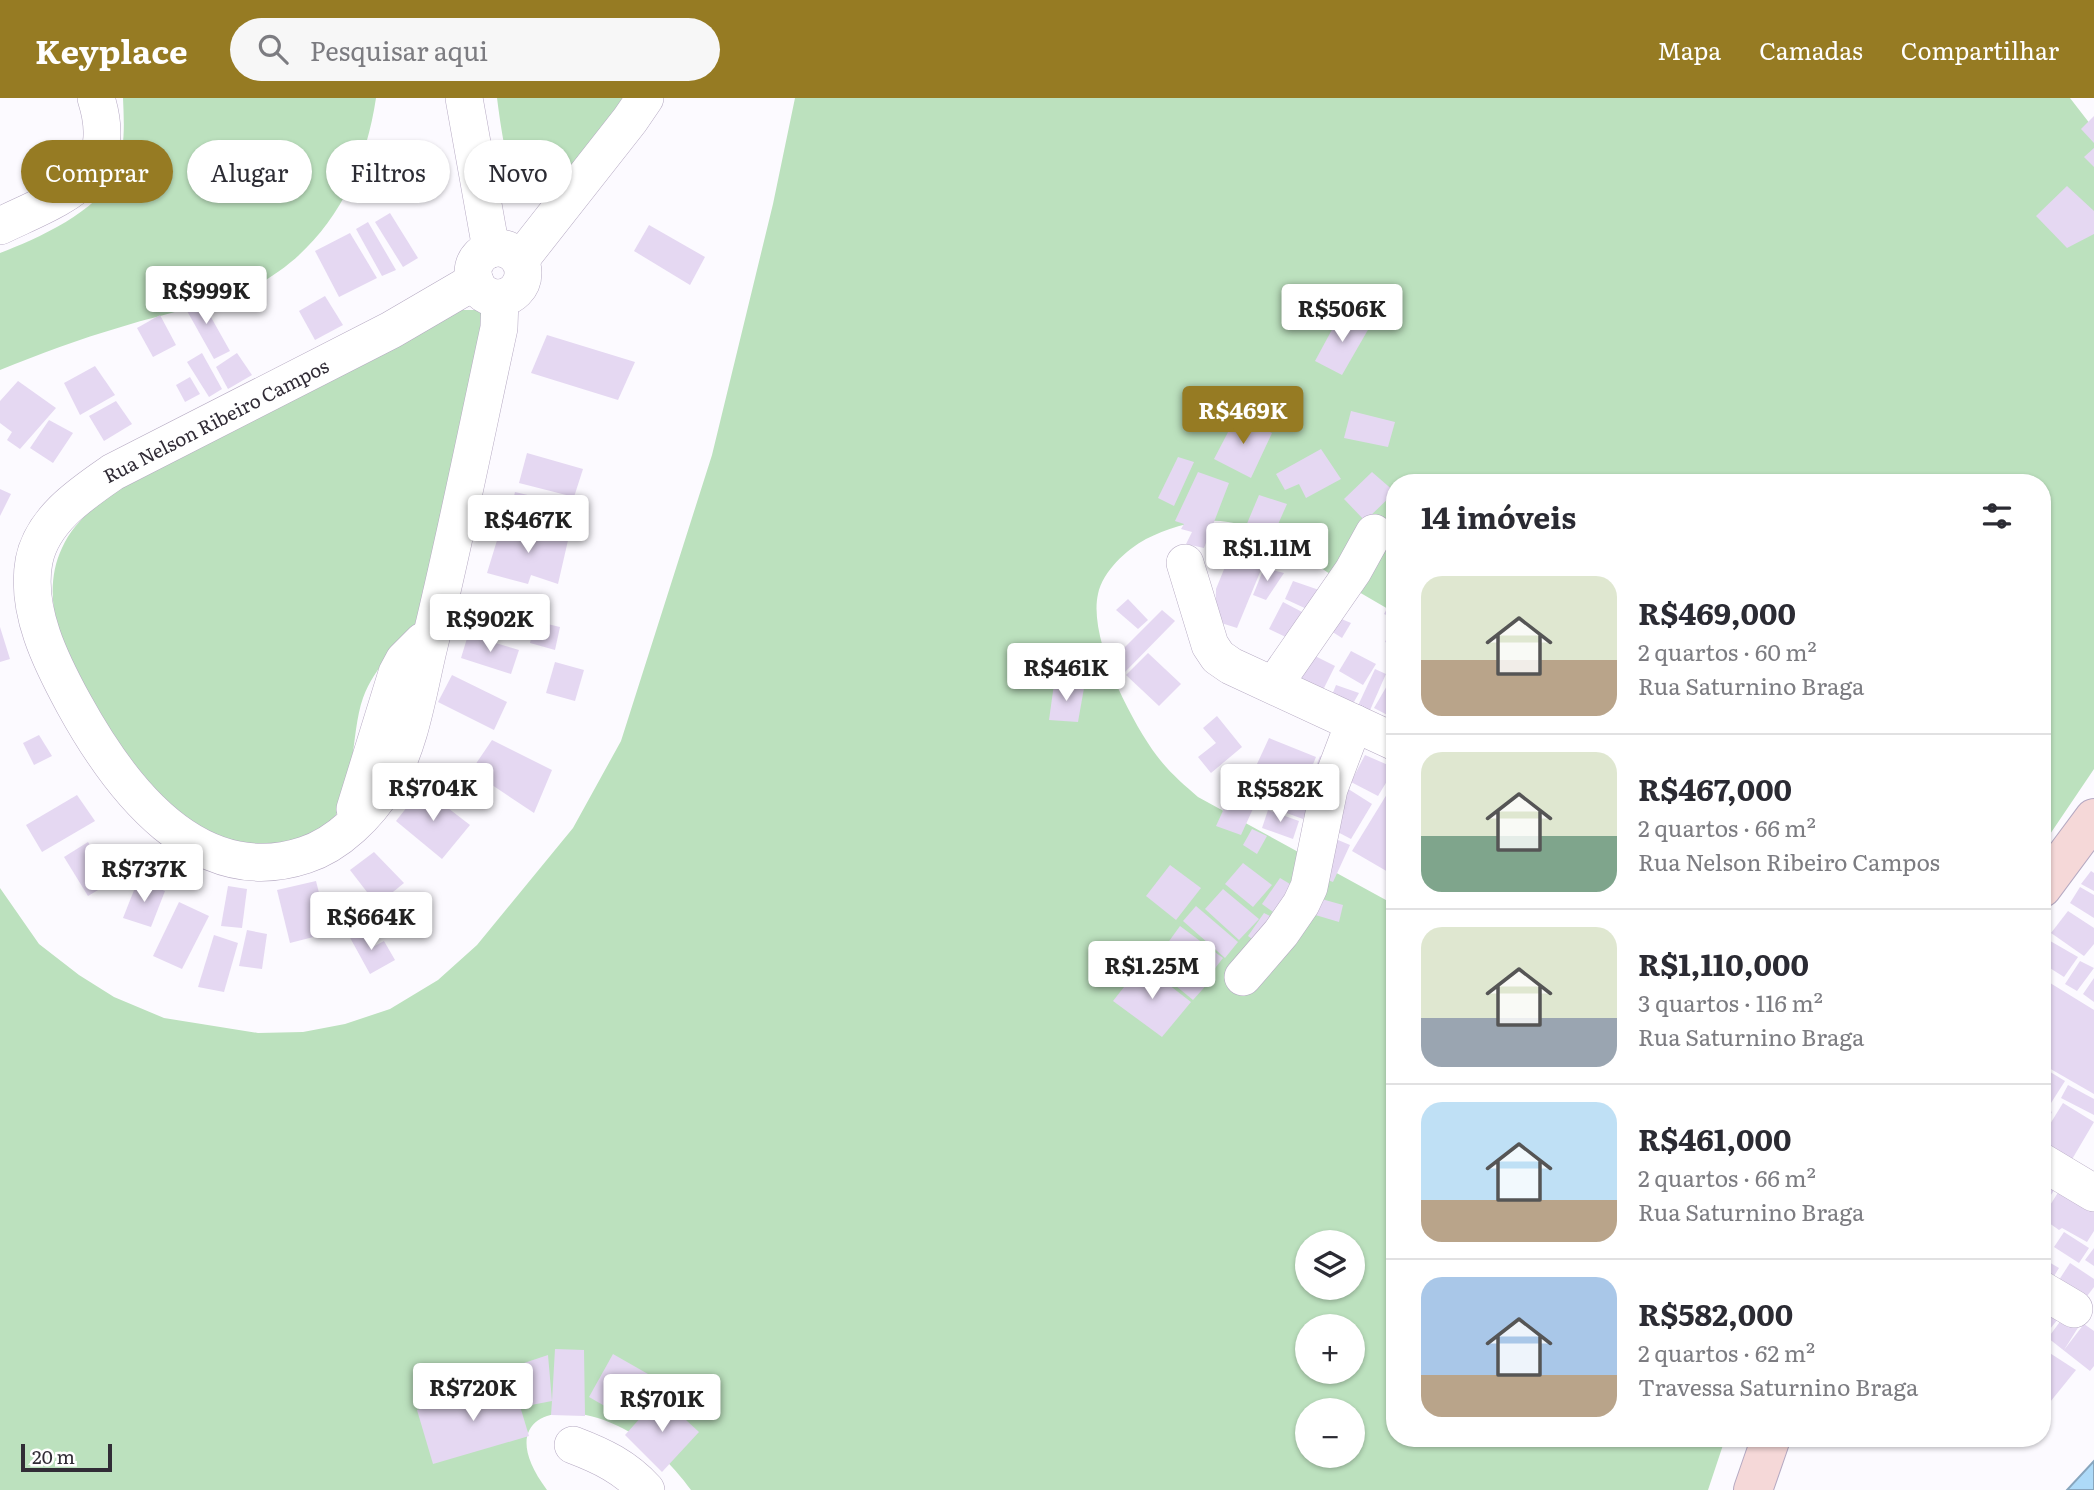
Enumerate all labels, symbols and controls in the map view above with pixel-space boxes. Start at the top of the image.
search box [230,18,720,81]
text: Keyplace [35,25,188,74]
icon: search [254,30,292,68]
text: Pesquisar aqui [310,30,488,69]
text: Mapa [1657,32,1721,67]
text: Camadas [1759,32,1863,67]
text: Compartilhar [1901,32,2059,67]
chip: Comprar [21,140,173,203]
chip: Alugar [187,140,312,203]
chip: Filtros [326,140,450,203]
chip: Novo [464,140,572,203]
pin: R$999K [149,266,263,326]
text: R$999K [162,272,250,306]
pin: R$506K [1285,285,1399,344]
text: R$506K [1298,290,1386,324]
street label: Rua Nelson Ribeiro Campos [98,351,333,489]
pin: R$469K [1186,386,1300,446]
text: R$469K [1198,392,1288,426]
text: 14 imóveis [1421,494,1576,538]
pin: R$467K [471,496,585,555]
icon: filters [1978,497,2016,535]
text: R$467K [484,501,572,535]
pin: R$1.11M [1202,524,1332,583]
text: R$1.11M [1222,529,1312,563]
text: R$469,000 [1638,590,1796,634]
pin: R$902K [433,594,547,654]
text: R$902K [446,600,534,634]
icon: home [1477,604,1561,688]
text: 2 quartos · 60 m² [1638,634,1817,668]
pin: R$461K [1009,644,1123,703]
text: R$461K [1023,649,1109,683]
text: Rua Saturnino Braga [1638,668,1864,702]
pin: R$704K [376,764,490,823]
pin: R$582K [1223,764,1337,824]
text: R$467,000 [1638,766,1792,810]
text: R$704K [388,769,478,803]
text: R$582K [1236,770,1324,804]
icon: home [1477,780,1561,864]
text: 2 quartos · 66 m² [1638,810,1816,844]
pin: R$737K [87,844,201,904]
text: Rua Nelson Ribeiro Campos [1638,844,1940,878]
text: R$737K [101,850,187,884]
pin: R$664K [314,892,428,952]
text: R$664K [326,898,416,932]
text: R$1,110,000 [1638,941,1809,985]
pin: R$1.25M [1087,942,1217,1001]
text: R$1.25M [1104,947,1200,981]
icon: home [1477,955,1561,1039]
text: 3 quartos · 116 m² [1638,985,1823,1019]
text: Rua Saturnino Braga [1638,1019,1864,1053]
text: R$461,000 [1638,1116,1791,1160]
icon: home [1477,1130,1561,1214]
text: 2 quartos · 66 m² [1638,1160,1816,1194]
text: Rua Saturnino Braga [1638,1194,1864,1228]
map controls [1295,1230,1365,1468]
button: layers [1295,1230,1365,1300]
text: R$582,000 [1638,1291,1793,1335]
icon: home [1477,1305,1561,1389]
button: + [1295,1314,1365,1384]
text: 2 quartos · 62 m² [1638,1335,1815,1369]
pin: R$720K [416,1364,530,1423]
text: R$720K [429,1369,517,1403]
text: Travessa Saturnino Braga [1638,1369,1918,1403]
pin: R$701K [605,1374,719,1434]
text: R$701K [619,1380,705,1414]
button: − [1295,1398,1365,1468]
scale bar [21,1441,112,1473]
text: 20 m [32,1442,75,1470]

